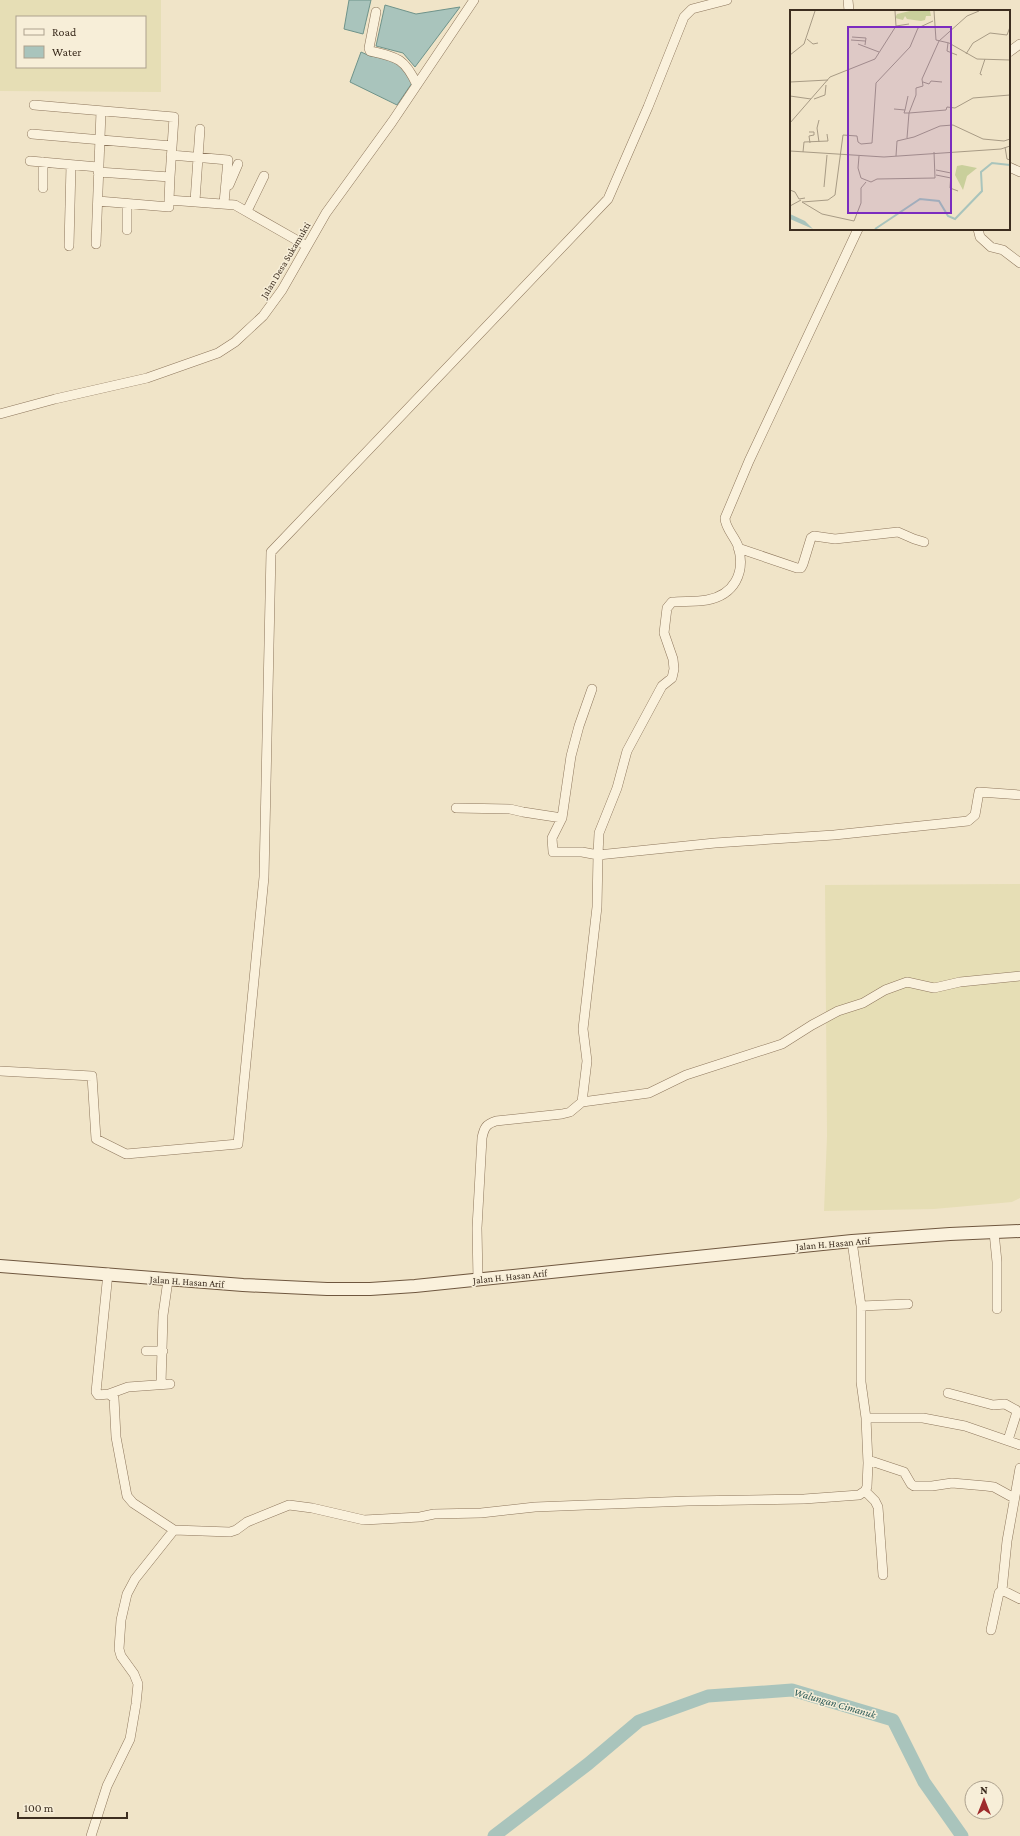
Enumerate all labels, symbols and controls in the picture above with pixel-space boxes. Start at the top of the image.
inset map [790,10,1010,230]
legend [16,16,146,68]
text: Road [52,25,77,39]
text: Water [52,45,82,59]
street label: Jalan Desa Sukamukti [258,220,313,301]
street label: Jalan H. Hasan Arif [794,1235,872,1252]
street label: Jalan H. Hasan Arif [471,1267,549,1286]
street label: Jalan H. Hasan Arif [148,1273,226,1290]
water label: Walungan Cimanuk [792,1686,879,1722]
north arrow [964,1780,1004,1820]
text: N [980,1784,988,1796]
scale bar [18,1794,127,1820]
text: 100 m [24,1801,54,1815]

